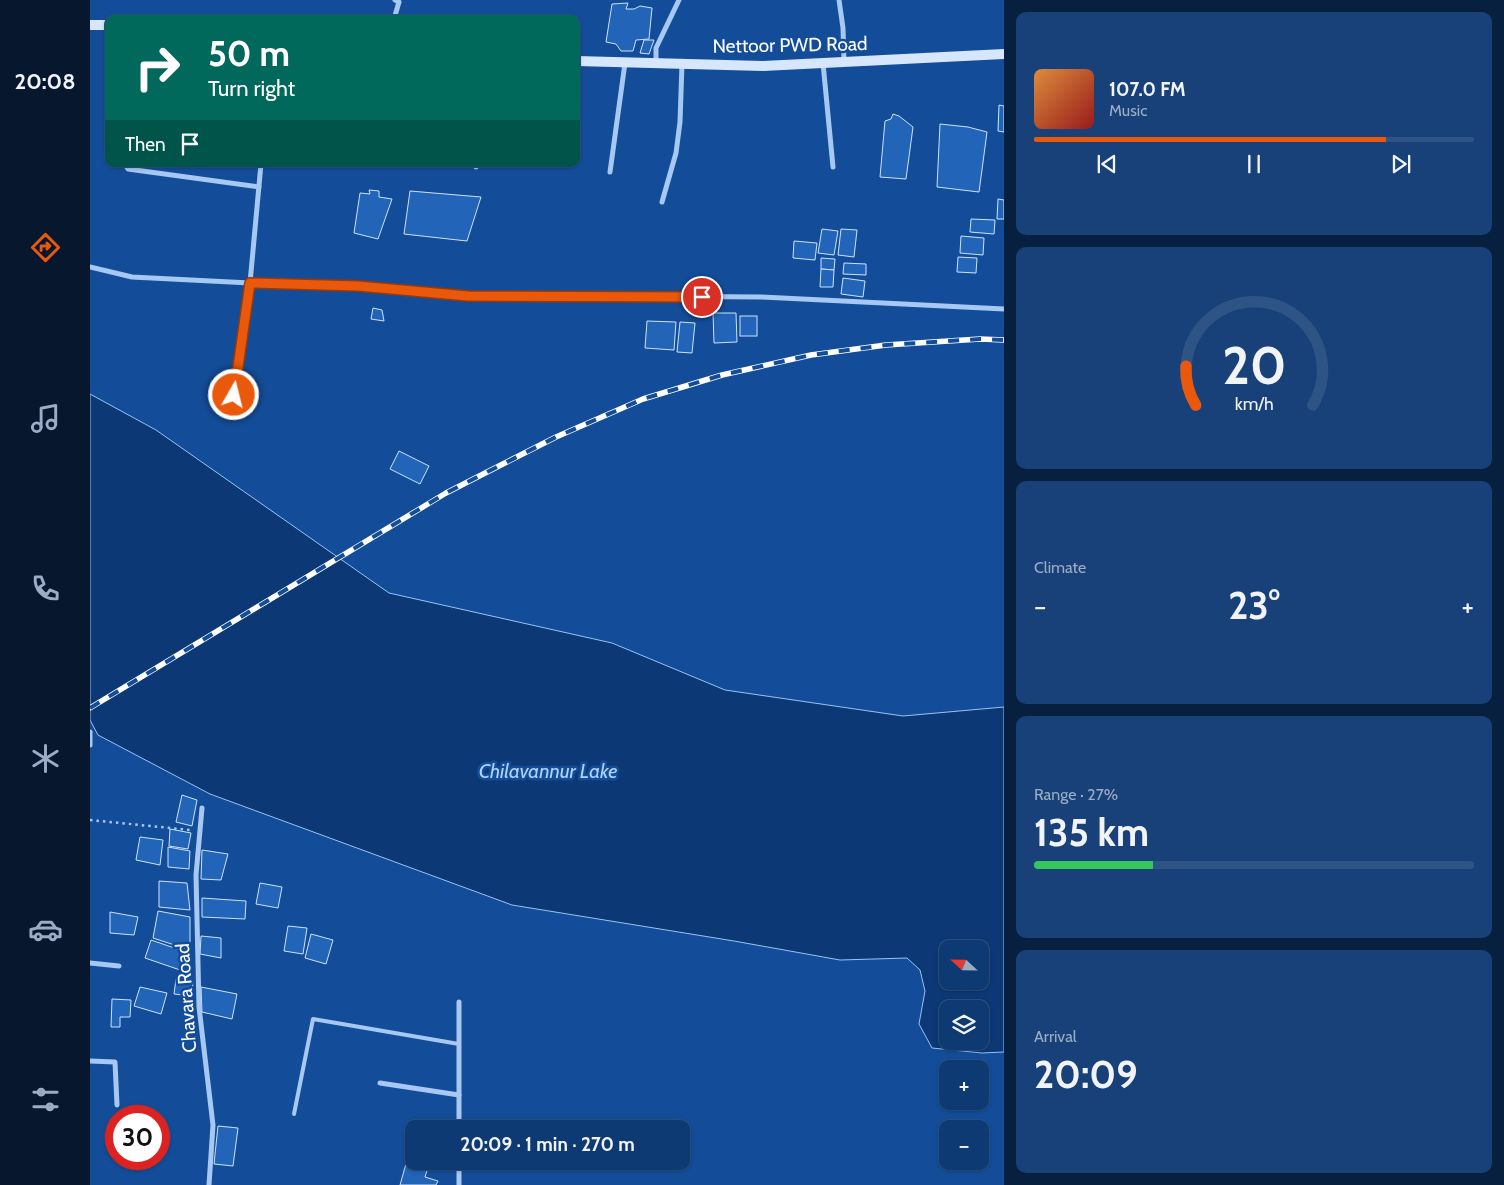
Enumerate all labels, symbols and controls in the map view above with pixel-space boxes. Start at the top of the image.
text: 50 m [208,32,290,75]
street label: Nettoor PWD Road [712,32,868,58]
icon: right [125,35,190,100]
text: 20:08 [15,68,75,95]
text: Turn right [208,75,295,102]
text: 107.0 FM [1109,78,1186,101]
text: Music [1109,101,1147,120]
icon: arrive [176,130,204,158]
text: Then [125,133,166,156]
icon: previous [1093,150,1121,178]
icon: pause [1240,150,1268,178]
icon: next [1387,150,1415,178]
icon: directions [28,230,63,265]
pin [681,276,723,318]
icon: arrive [688,283,716,311]
text: 20 [1222,334,1286,397]
position arrow [207,368,259,420]
text: km/h [1234,393,1274,414]
icon: music [28,401,63,436]
text: Climate [1034,558,1086,577]
icon: phone [28,571,63,606]
text: 23° [1228,582,1280,629]
text: − [1034,589,1046,623]
text: + [1462,589,1474,623]
icon: climate [28,741,63,776]
water label: Chilavannur Lake [479,759,617,783]
text: Range · 27% [1034,785,1118,804]
text: 135 km [1034,809,1149,856]
icon: car [28,912,63,947]
north arrow [939,940,989,990]
map controls [939,940,989,1170]
street label: Chavara Road [171,943,201,1053]
button: layers [939,1000,989,1050]
text: Arrival [1034,1027,1077,1046]
text: 20:09 [1034,1051,1138,1098]
button: + [939,1060,989,1110]
icon: filters [28,1082,63,1117]
speed limit sign: 30 [105,1105,170,1170]
button: − [939,1120,989,1170]
text: 20:09 · 1 min · 270 m [460,1133,635,1156]

